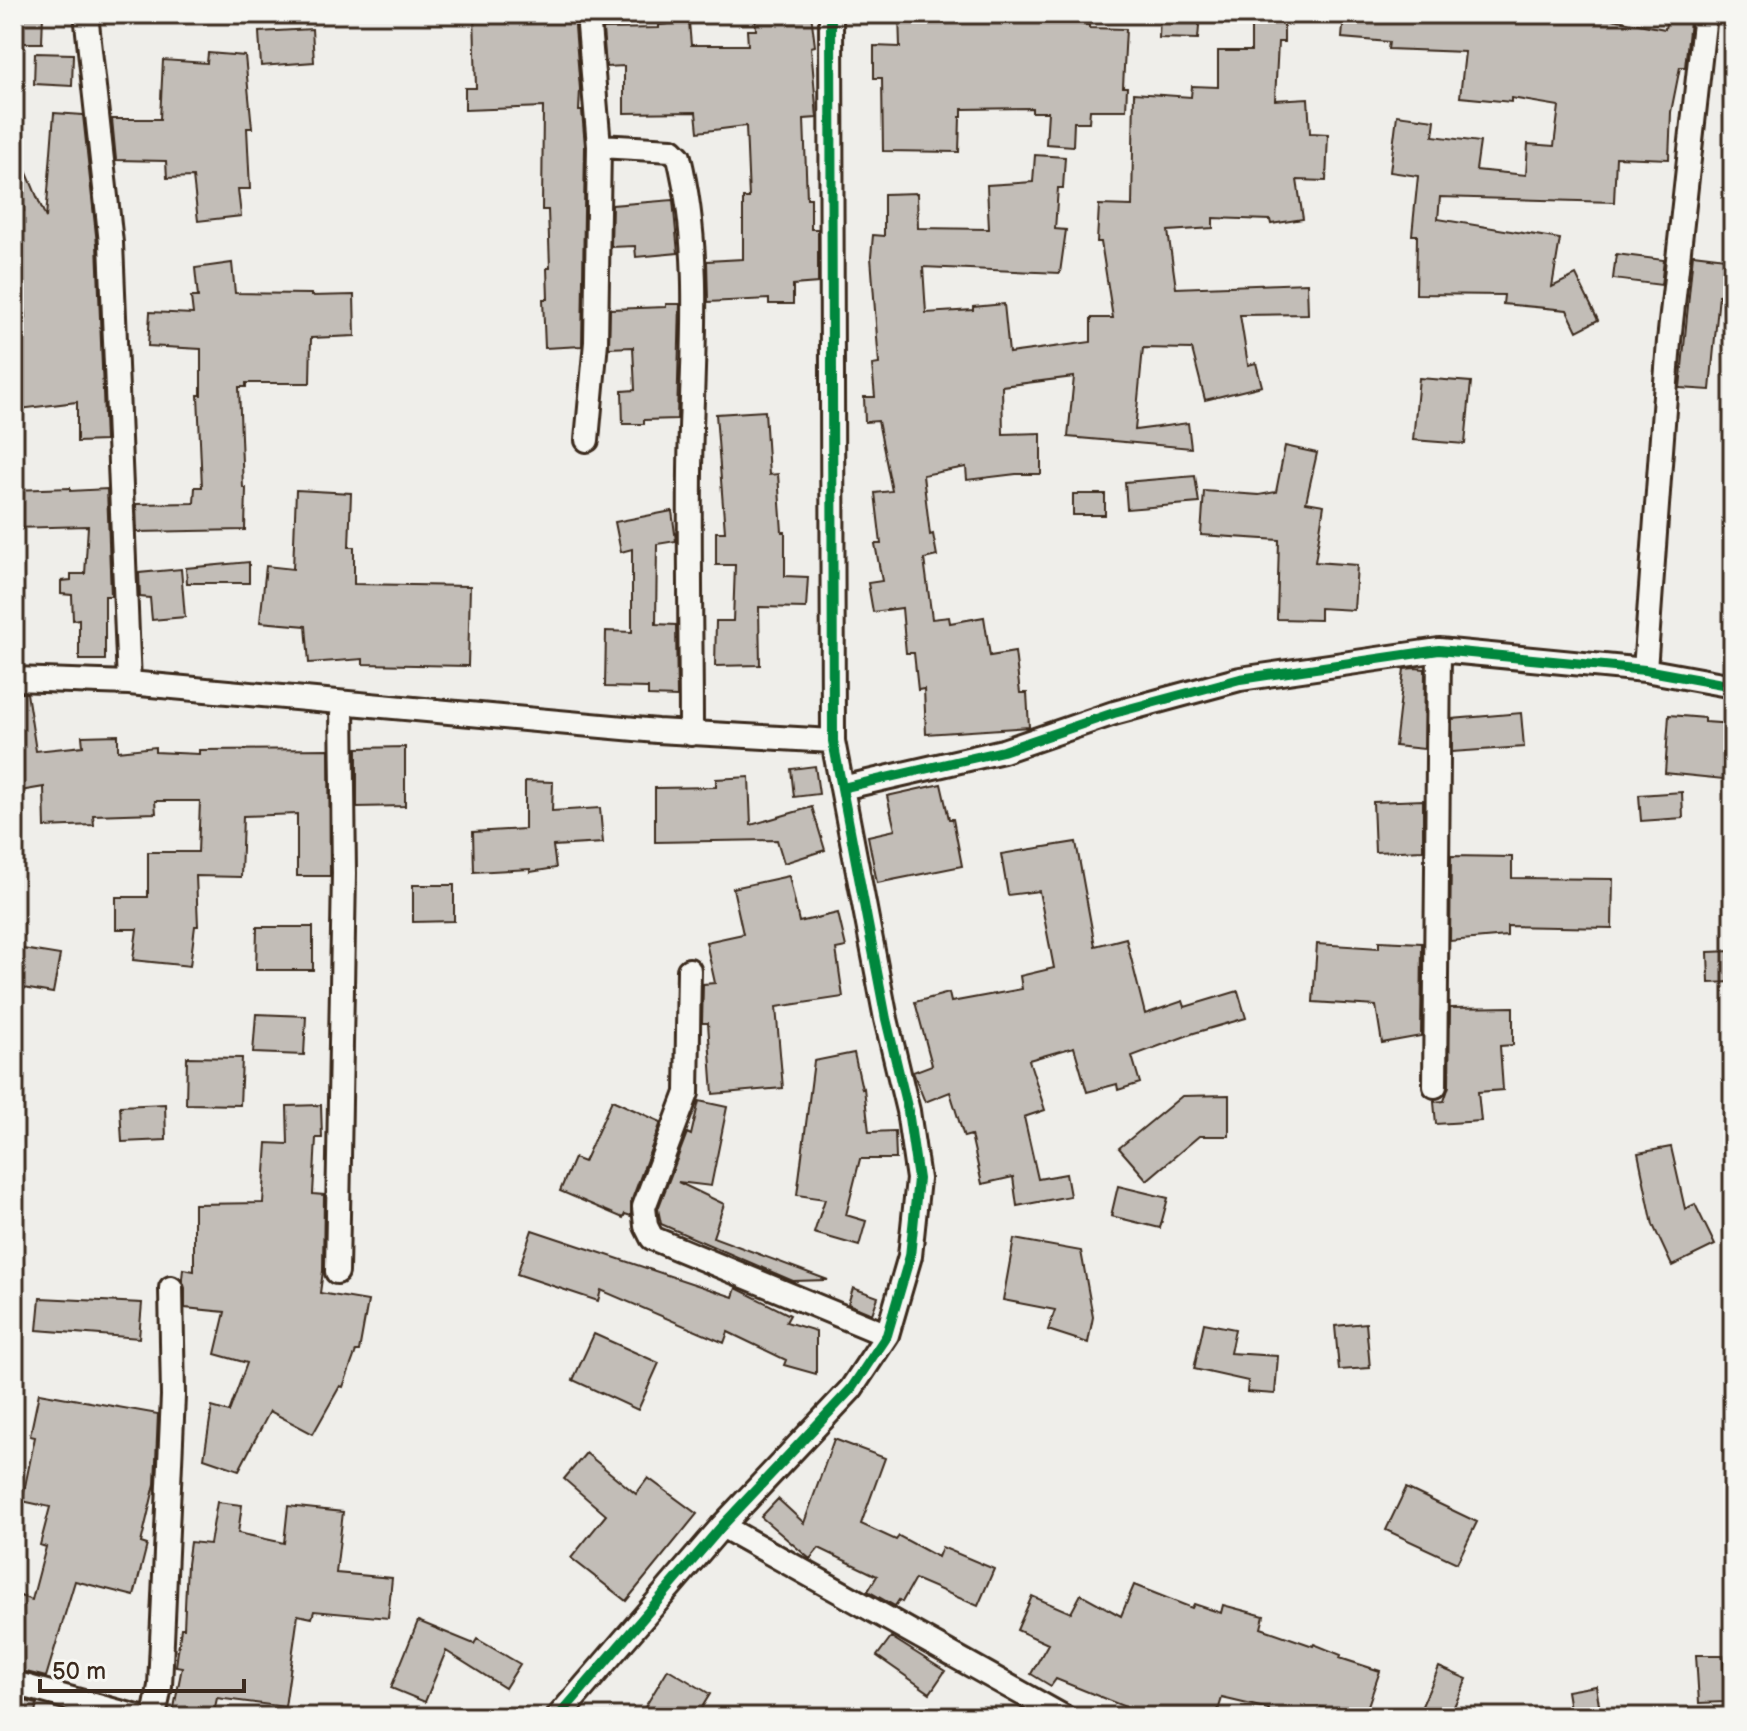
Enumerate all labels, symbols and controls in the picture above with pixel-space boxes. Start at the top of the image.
scale bar [40,1643,244,1693]
text: 50 m [52,1657,106,1686]

